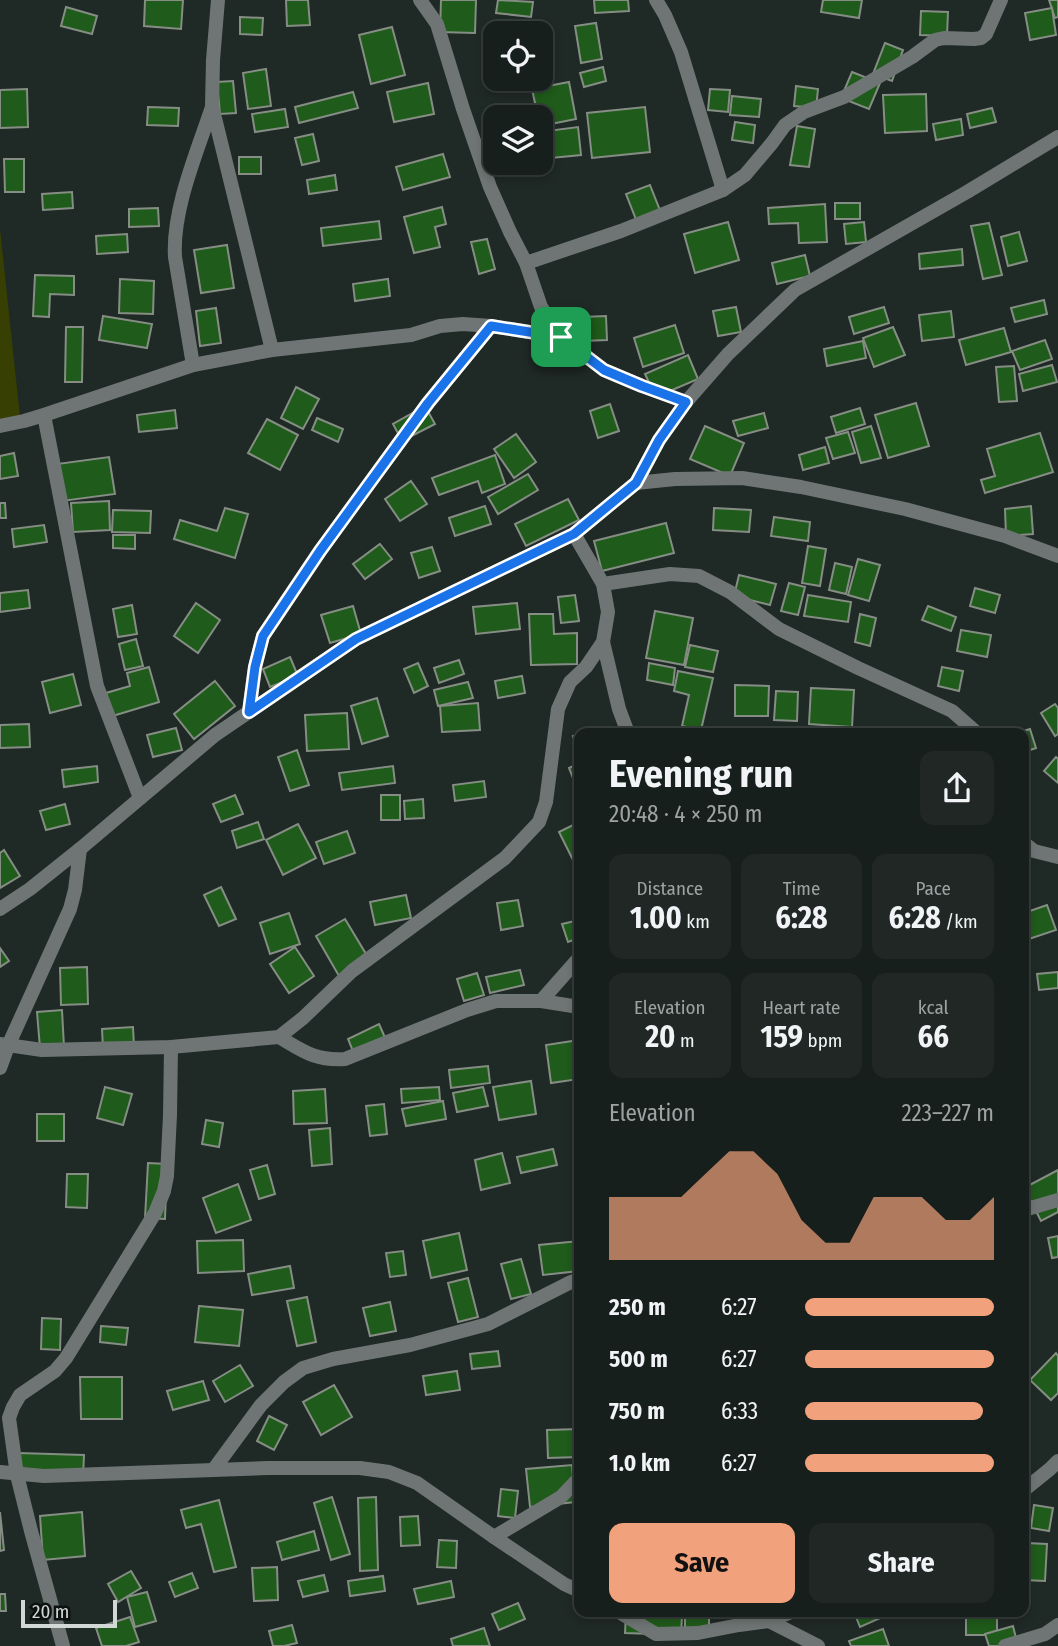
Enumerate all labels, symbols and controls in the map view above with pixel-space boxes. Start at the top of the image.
map controls [483,21,553,175]
button: locate [483,21,553,91]
button: layers [483,105,553,175]
pin [531,307,591,367]
icon: arrive [542,318,580,356]
text: Evening run [609,751,793,797]
button: share [920,751,994,825]
text: 20:48 · 4 × 250 m [609,800,762,828]
text: Distance [637,877,703,900]
text: Time [783,877,820,900]
text: Pace [915,877,951,900]
text: 1.00 [630,900,682,936]
text: 6:28 [775,900,828,936]
text: 6:28 [889,900,941,936]
text: km [682,910,710,933]
text: /km [941,910,978,933]
text: Elevation [634,996,706,1019]
text: Heart rate [762,996,841,1019]
text: kcal [918,996,949,1019]
text: 20 [645,1019,675,1055]
text: 159 [761,1019,803,1055]
text: 66 [917,1019,949,1055]
text: m [675,1029,695,1052]
text: bpm [803,1029,842,1052]
text: Elevation [609,1099,696,1127]
text: 223–227 m [901,1099,994,1127]
text: 250 m [609,1293,666,1321]
text: 6:27 [721,1293,757,1321]
text: 500 m [609,1345,668,1373]
text: 6:27 [721,1345,757,1373]
text: 750 m [609,1397,665,1425]
text: 6:33 [721,1397,758,1425]
text: 1.0 km [609,1449,670,1477]
text: 6:27 [721,1449,757,1477]
button: Save [609,1523,795,1603]
button: Share [809,1523,994,1603]
scale bar [21,1597,117,1629]
text: 20 m [32,1600,69,1623]

